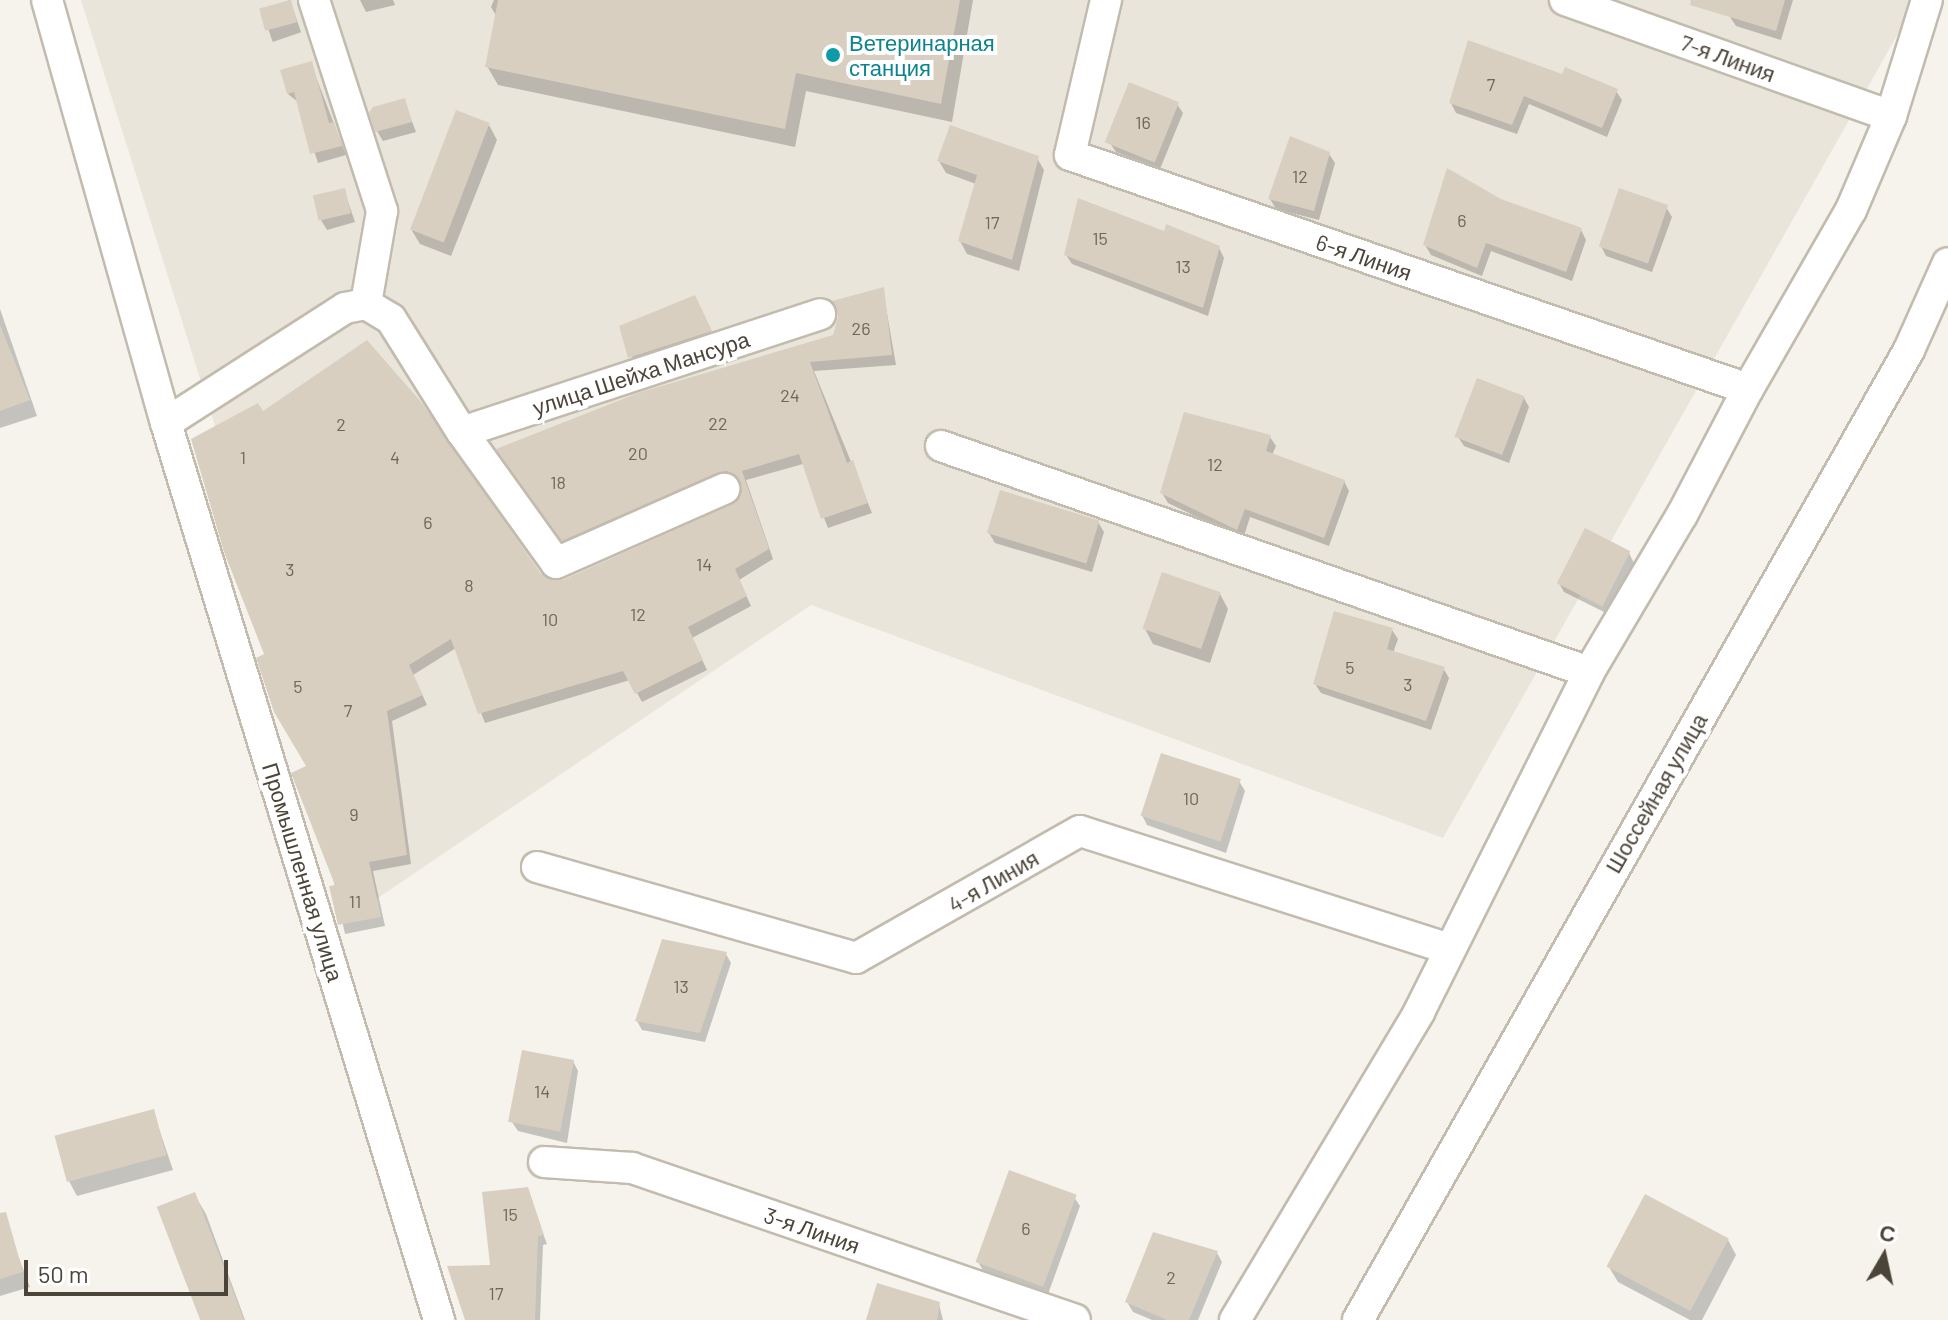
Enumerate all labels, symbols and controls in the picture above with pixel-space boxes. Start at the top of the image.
place label: Ветеринарная станция [849,29,995,80]
street label: 7-я Линия [1677,29,1779,87]
marker: Ветеринарная станция [824,46,842,64]
house number: 7 [1487,73,1495,95]
house number: 16 [1135,111,1151,133]
house number: 12 [1292,165,1308,187]
house number: 6 [1457,209,1467,231]
house number: 17 [985,211,999,233]
house number: 15 [1092,227,1108,249]
street label: 6-я Линия [1313,228,1415,286]
house number: 13 [1175,255,1191,277]
house number: 26 [852,317,870,339]
street label: улица Шейха Мансура [529,326,753,420]
house number: 24 [780,384,800,406]
house number: 22 [708,412,728,434]
house number: 2 [336,413,346,435]
house number: 20 [628,442,648,464]
house number: 1 [240,446,246,468]
house number: 4 [390,446,400,468]
house number: 12 [1207,453,1223,475]
house number: 18 [550,471,566,493]
house number: 6 [423,511,433,533]
house number: 14 [696,553,712,575]
house number: 3 [285,558,295,580]
house number: 8 [464,574,474,596]
house number: 12 [630,603,646,625]
house number: 10 [542,608,558,630]
house number: 5 [1345,656,1355,678]
house number: 3 [1403,673,1413,695]
house number: 5 [293,675,303,697]
house number: 7 [344,699,352,721]
street label: Шоссейная улица [1600,708,1712,878]
street label: Промышленная улица [257,759,349,985]
house number: 10 [1183,787,1199,809]
house number: 9 [349,803,359,825]
street label: 4-я Линия [943,845,1043,917]
house number: 11 [349,890,361,912]
house number: 13 [673,975,689,997]
house number: 14 [534,1080,550,1102]
street label: 3-я Линия [761,1201,863,1259]
house number: 15 [502,1203,518,1225]
north arrow [1844,1216,1924,1296]
house number: 6 [1021,1217,1031,1239]
text: С [1878,1218,1898,1246]
scale bar [28,1244,232,1294]
text: 50 m [38,1259,89,1288]
house number: 2 [1166,1266,1176,1288]
house number: 17 [489,1282,503,1304]

